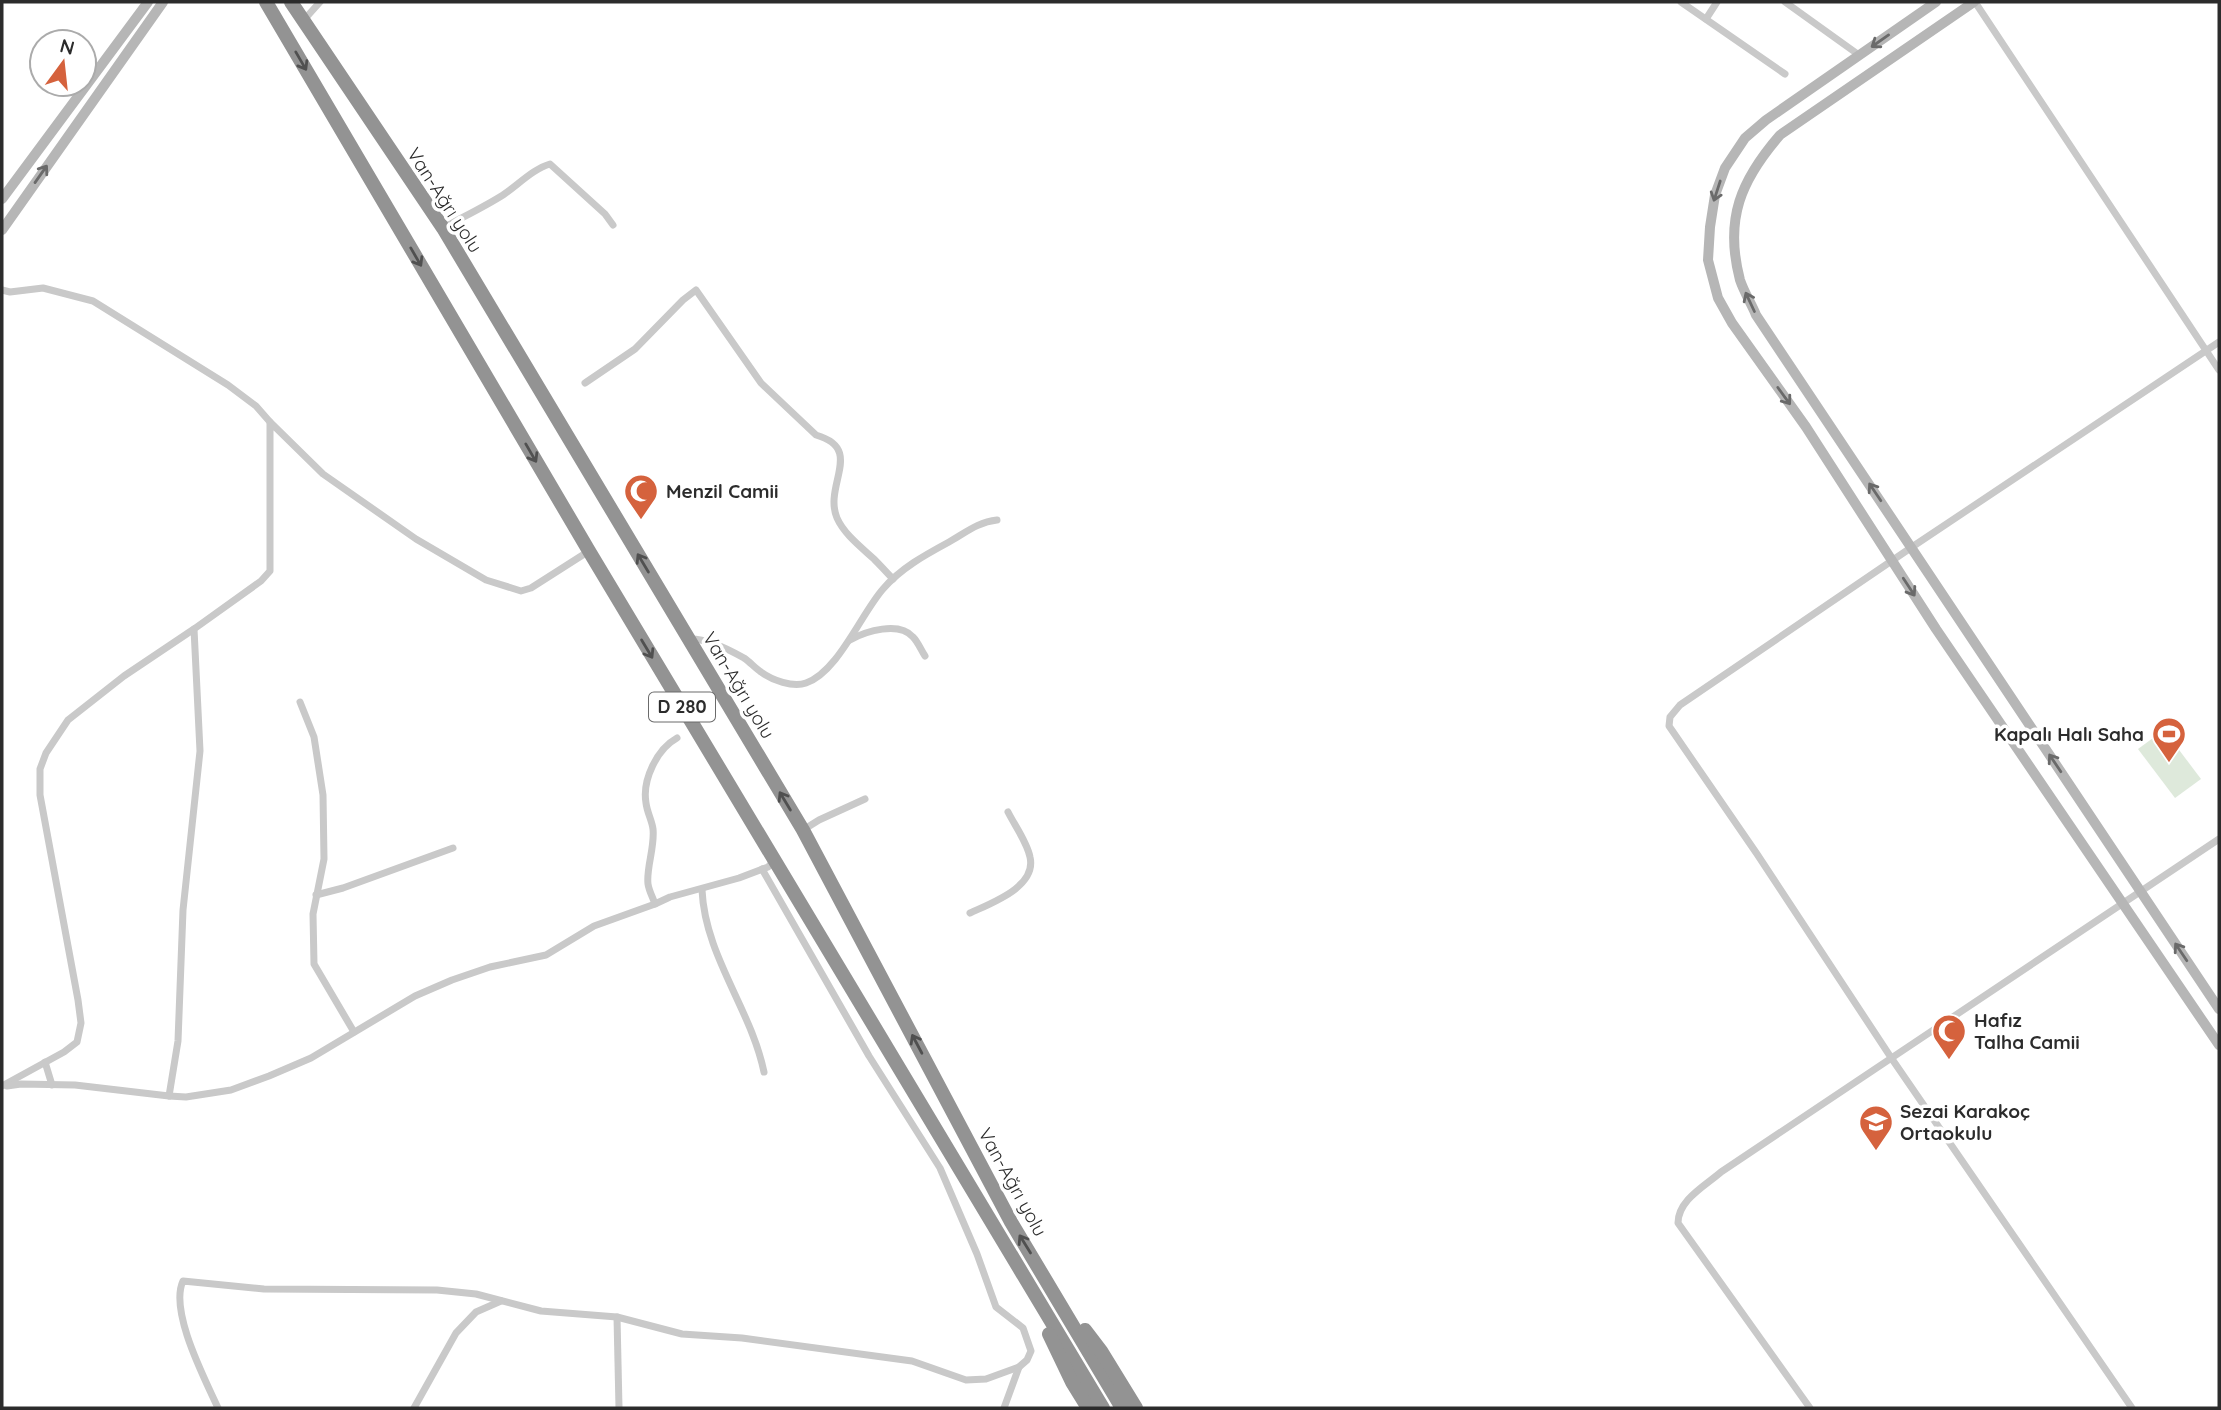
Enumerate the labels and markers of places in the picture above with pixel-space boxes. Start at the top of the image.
mosque icon: Menzil Camii [622,472,660,521]
place label: Menzil Camii [666,479,779,503]
sports icon: Kapalı Halı Saha [2150,715,2188,764]
place label: Kapalı Halı Saha [1994,722,2144,746]
place label: Hafız Talha Camii [1974,1008,2080,1054]
mosque icon: Hafız Talha Camii [1930,1012,1968,1061]
place label: Sezai Karakoç Ortaokulu [1900,1099,2030,1145]
school or university icon: Sezai Karakoç Ortaokulu [1857,1103,1895,1152]

